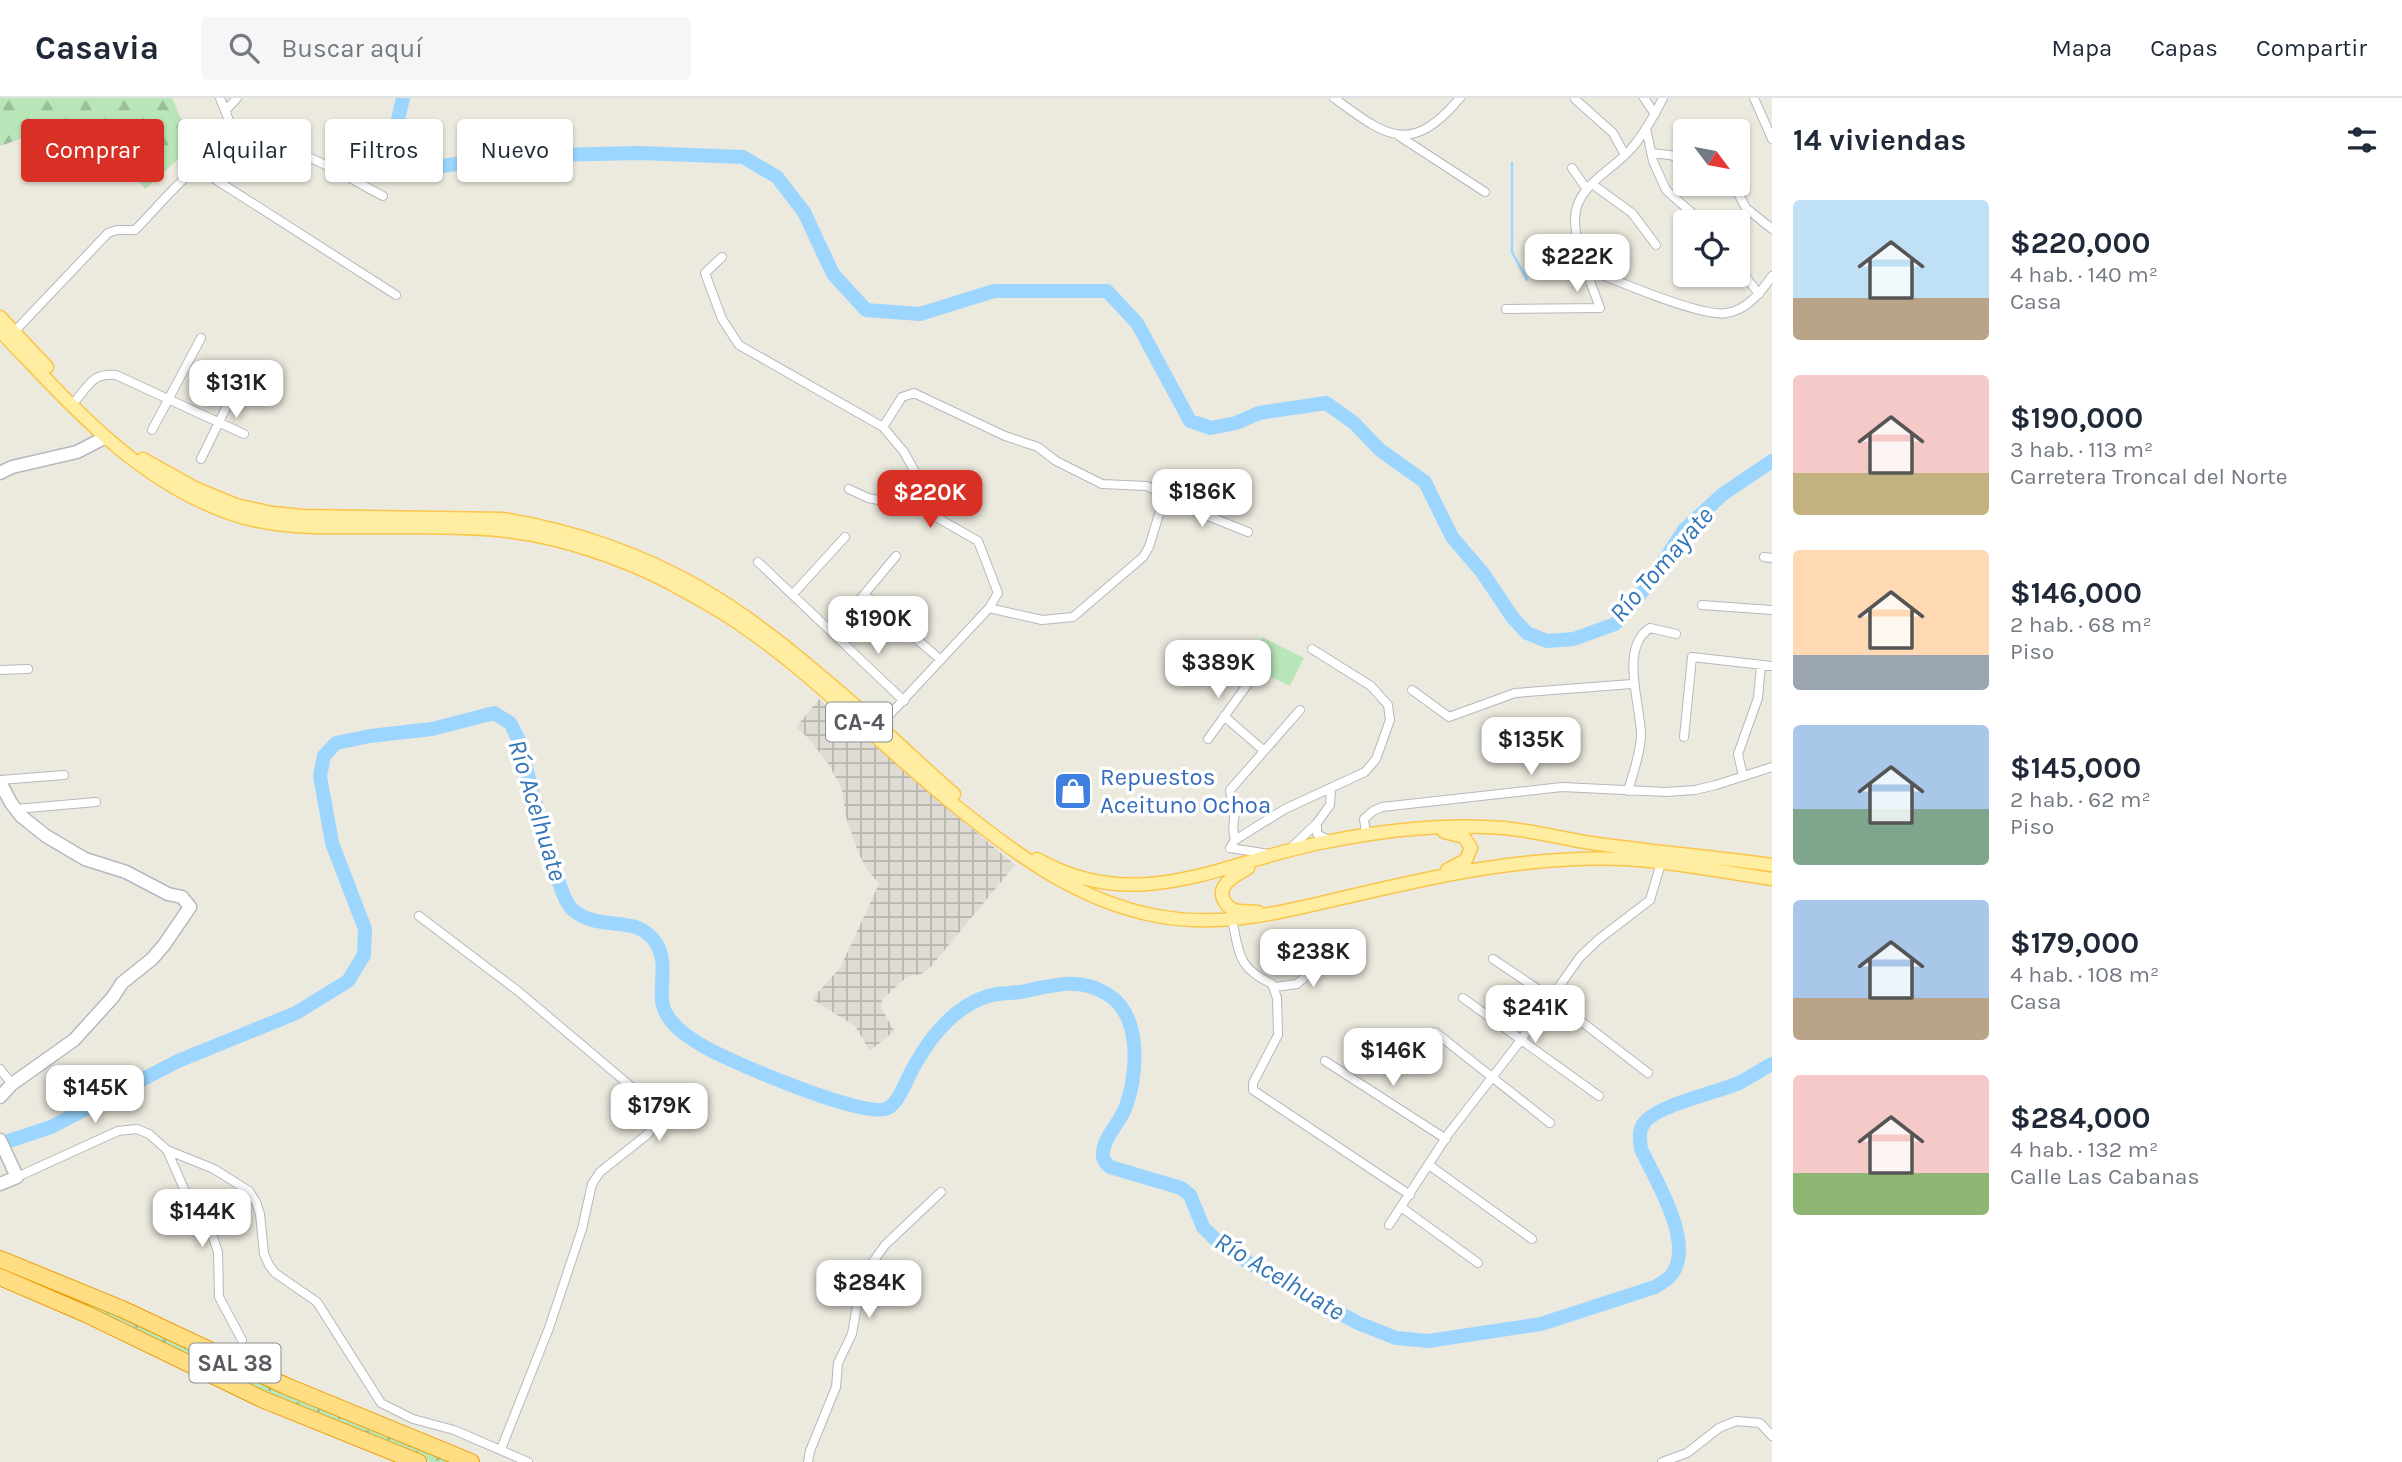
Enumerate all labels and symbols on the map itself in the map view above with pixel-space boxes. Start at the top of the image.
north arrow [1673,119,1750,196]
pin: $222K [1528,234,1626,294]
pin: $131K [187,360,285,420]
pin: $220K [881,470,979,530]
pin: $186K [1153,470,1251,529]
water label: Río Tomayate [1603,500,1720,628]
pin: $190K [829,596,927,656]
pin: $389K [1169,640,1267,700]
road number: CA-4 [826,702,892,742]
pin: $135K [1482,718,1580,777]
water label: Río Acelhuate [501,736,574,884]
place label: Repuestos Aceituno Ochoa [1100,763,1271,819]
shop icon: Repuestos Aceituno Ochoa [1052,770,1094,812]
pin: $238K [1264,930,1362,989]
pin: $241K [1486,986,1584,1045]
pin: $146K [1344,1028,1442,1088]
pin: $145K [46,1066,144,1125]
pin: $179K [610,1084,708,1143]
pin: $144K [153,1190,251,1249]
water label: Río Acelhuate [1209,1226,1350,1327]
pin: $284K [820,1260,918,1320]
road number: SAL 38 [190,1344,280,1382]

